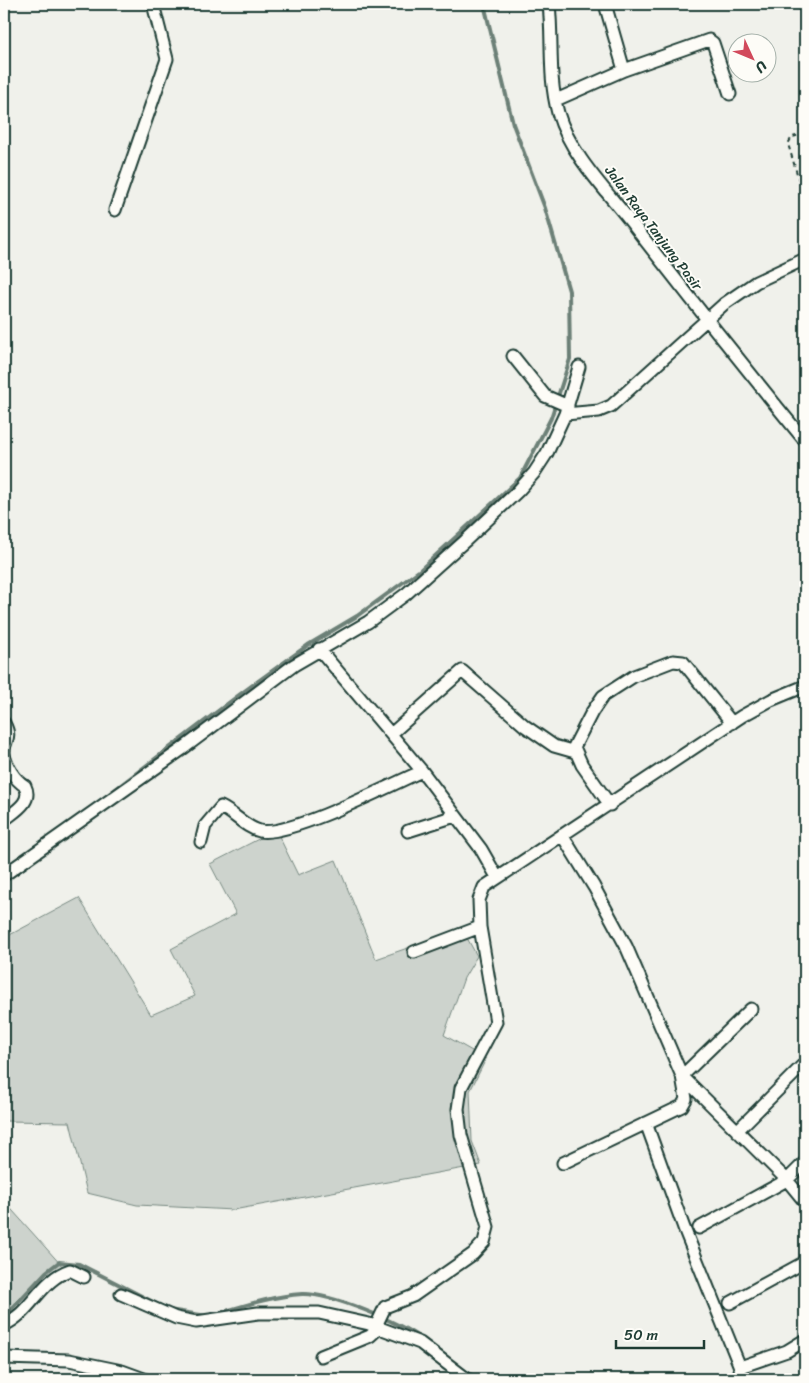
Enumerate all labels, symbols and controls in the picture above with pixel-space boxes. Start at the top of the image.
north arrow [726,32,776,82]
text: U [748,55,773,79]
street label: Jalan Raya Tanjung Pasir [597,160,710,297]
scale bar [616,1318,704,1350]
text: 50 m [624,1322,659,1348]

